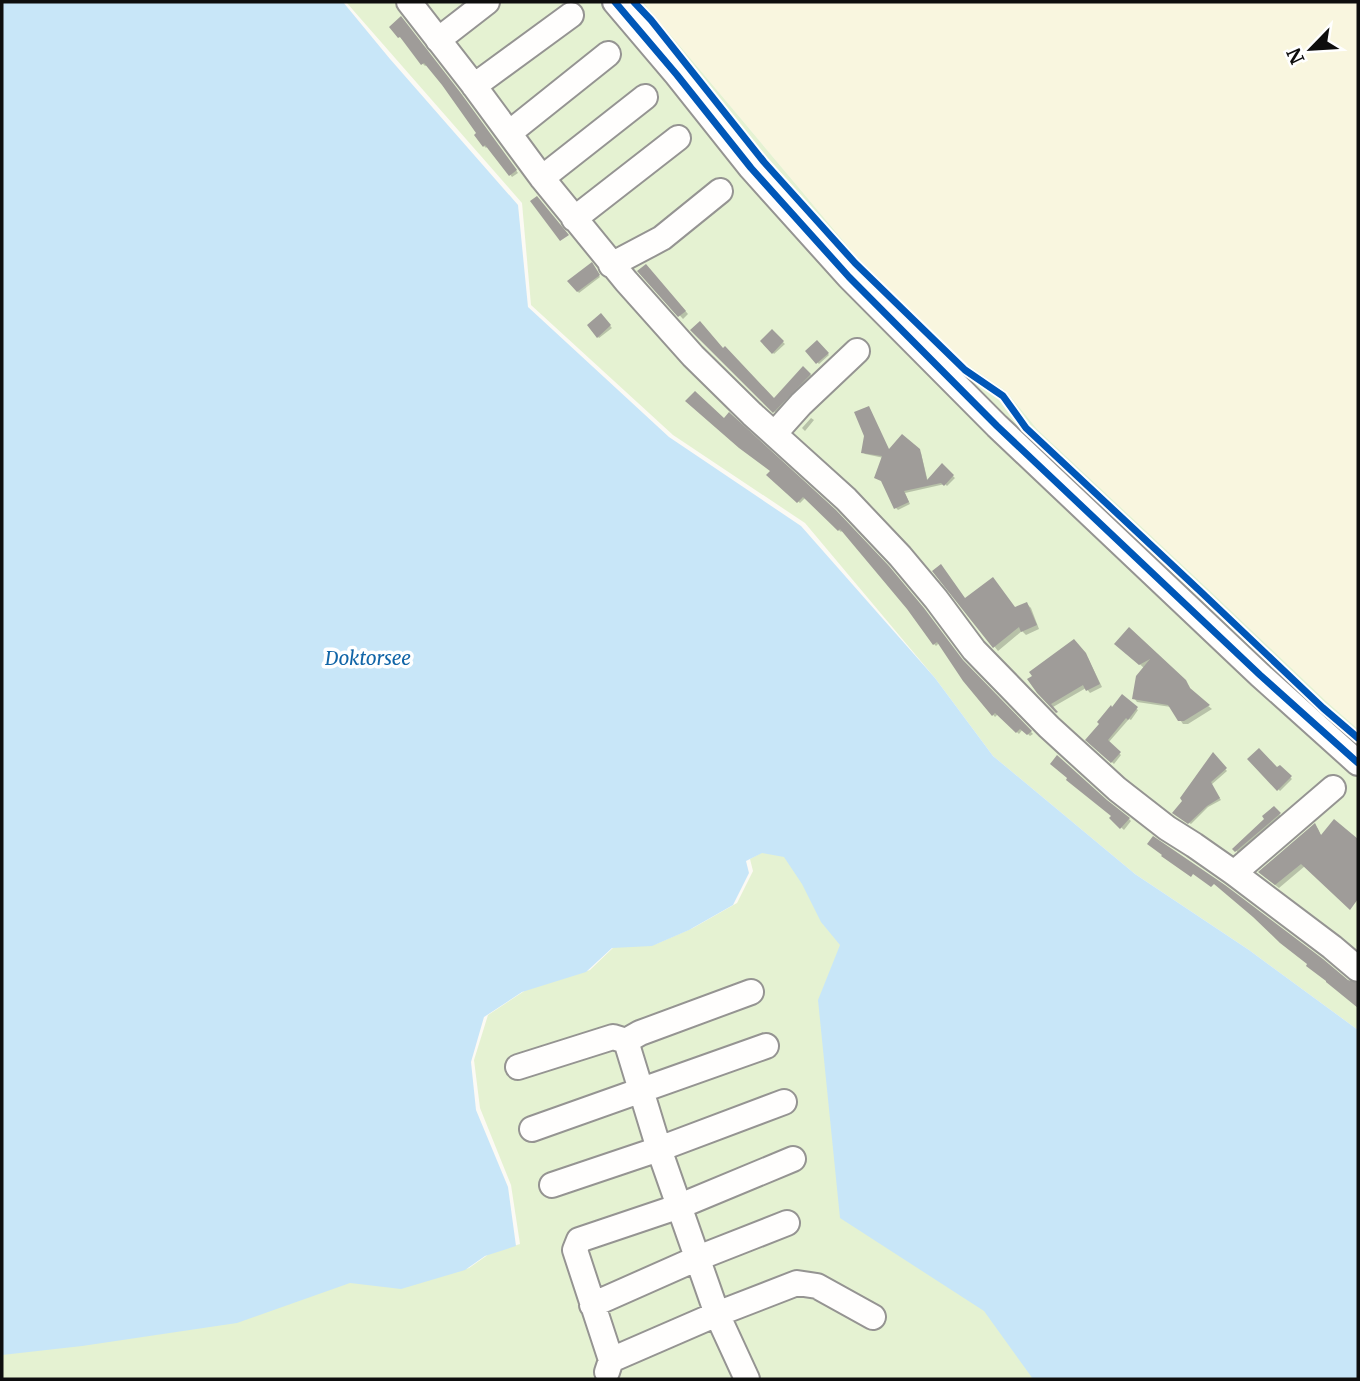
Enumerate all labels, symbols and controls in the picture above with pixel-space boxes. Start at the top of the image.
north arrow [1276,14,1346,84]
text: N [1282,44,1310,68]
water label: Doktorsee [324,646,411,670]

